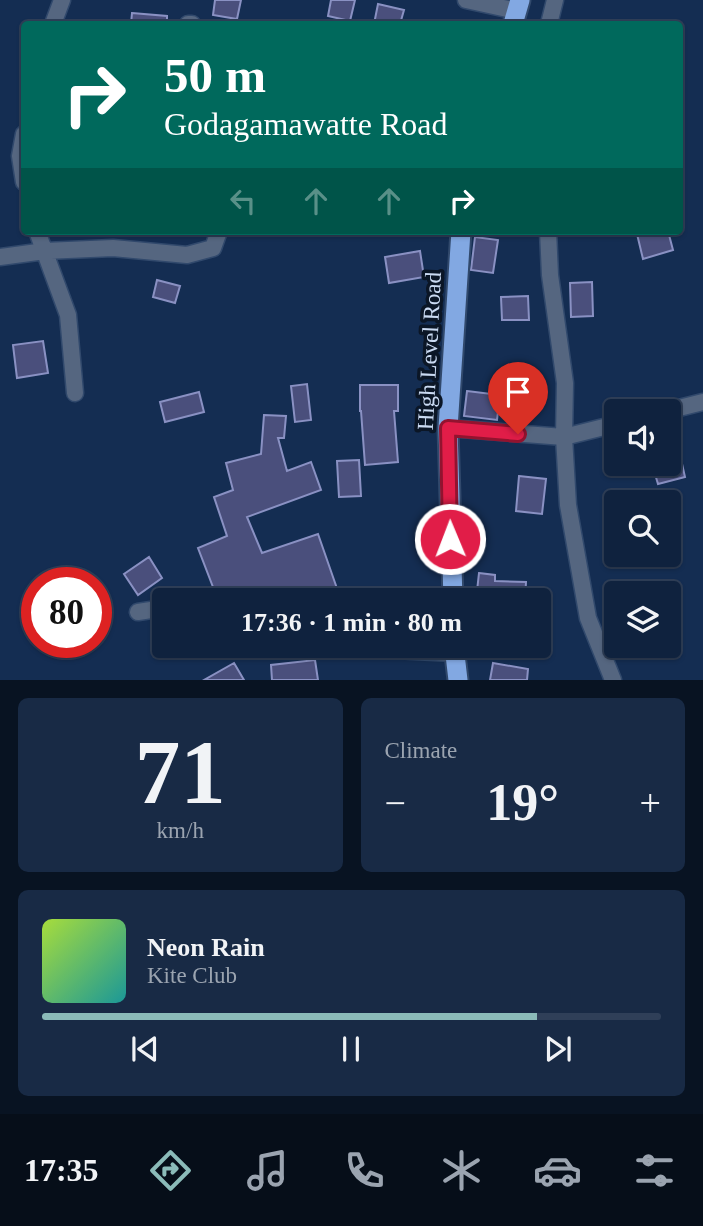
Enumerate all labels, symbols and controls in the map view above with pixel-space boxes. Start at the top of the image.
text: 50 m [164,48,266,103]
icon: right [49,49,140,140]
text: Godagamawatte Road [164,106,447,142]
icon: left [224,182,262,220]
icon: ahead [297,182,335,220]
icon: ahead [370,182,408,220]
icon: right [443,182,481,220]
street label: High Level Road [413,271,446,431]
pin [488,362,548,434]
icon: arrive [499,373,537,411]
map controls [604,399,681,658]
button: sound [604,399,681,476]
button: search [604,490,681,567]
position arrow [413,502,487,576]
speed limit sign: 80 [21,567,112,658]
button: layers [604,581,681,658]
text: 17:36 · 1 min · 80 m [241,608,462,637]
text: 71 [135,722,226,823]
text: Climate [385,738,457,763]
text: 19° [486,774,559,831]
text: − [385,782,406,824]
text: + [640,782,661,824]
text: km/h [157,818,204,843]
text: Neon Rain [147,933,265,962]
text: Kite Club [147,963,237,988]
icon: previous [126,1030,164,1068]
icon: pause [332,1030,370,1068]
icon: next [539,1030,577,1068]
icon: directions [146,1146,195,1195]
icon: music [243,1146,292,1195]
icon: phone [340,1146,389,1195]
icon: climate [437,1146,486,1195]
icon: car [533,1146,582,1195]
icon: filters [630,1146,679,1195]
text: 17:35 [24,1152,99,1188]

